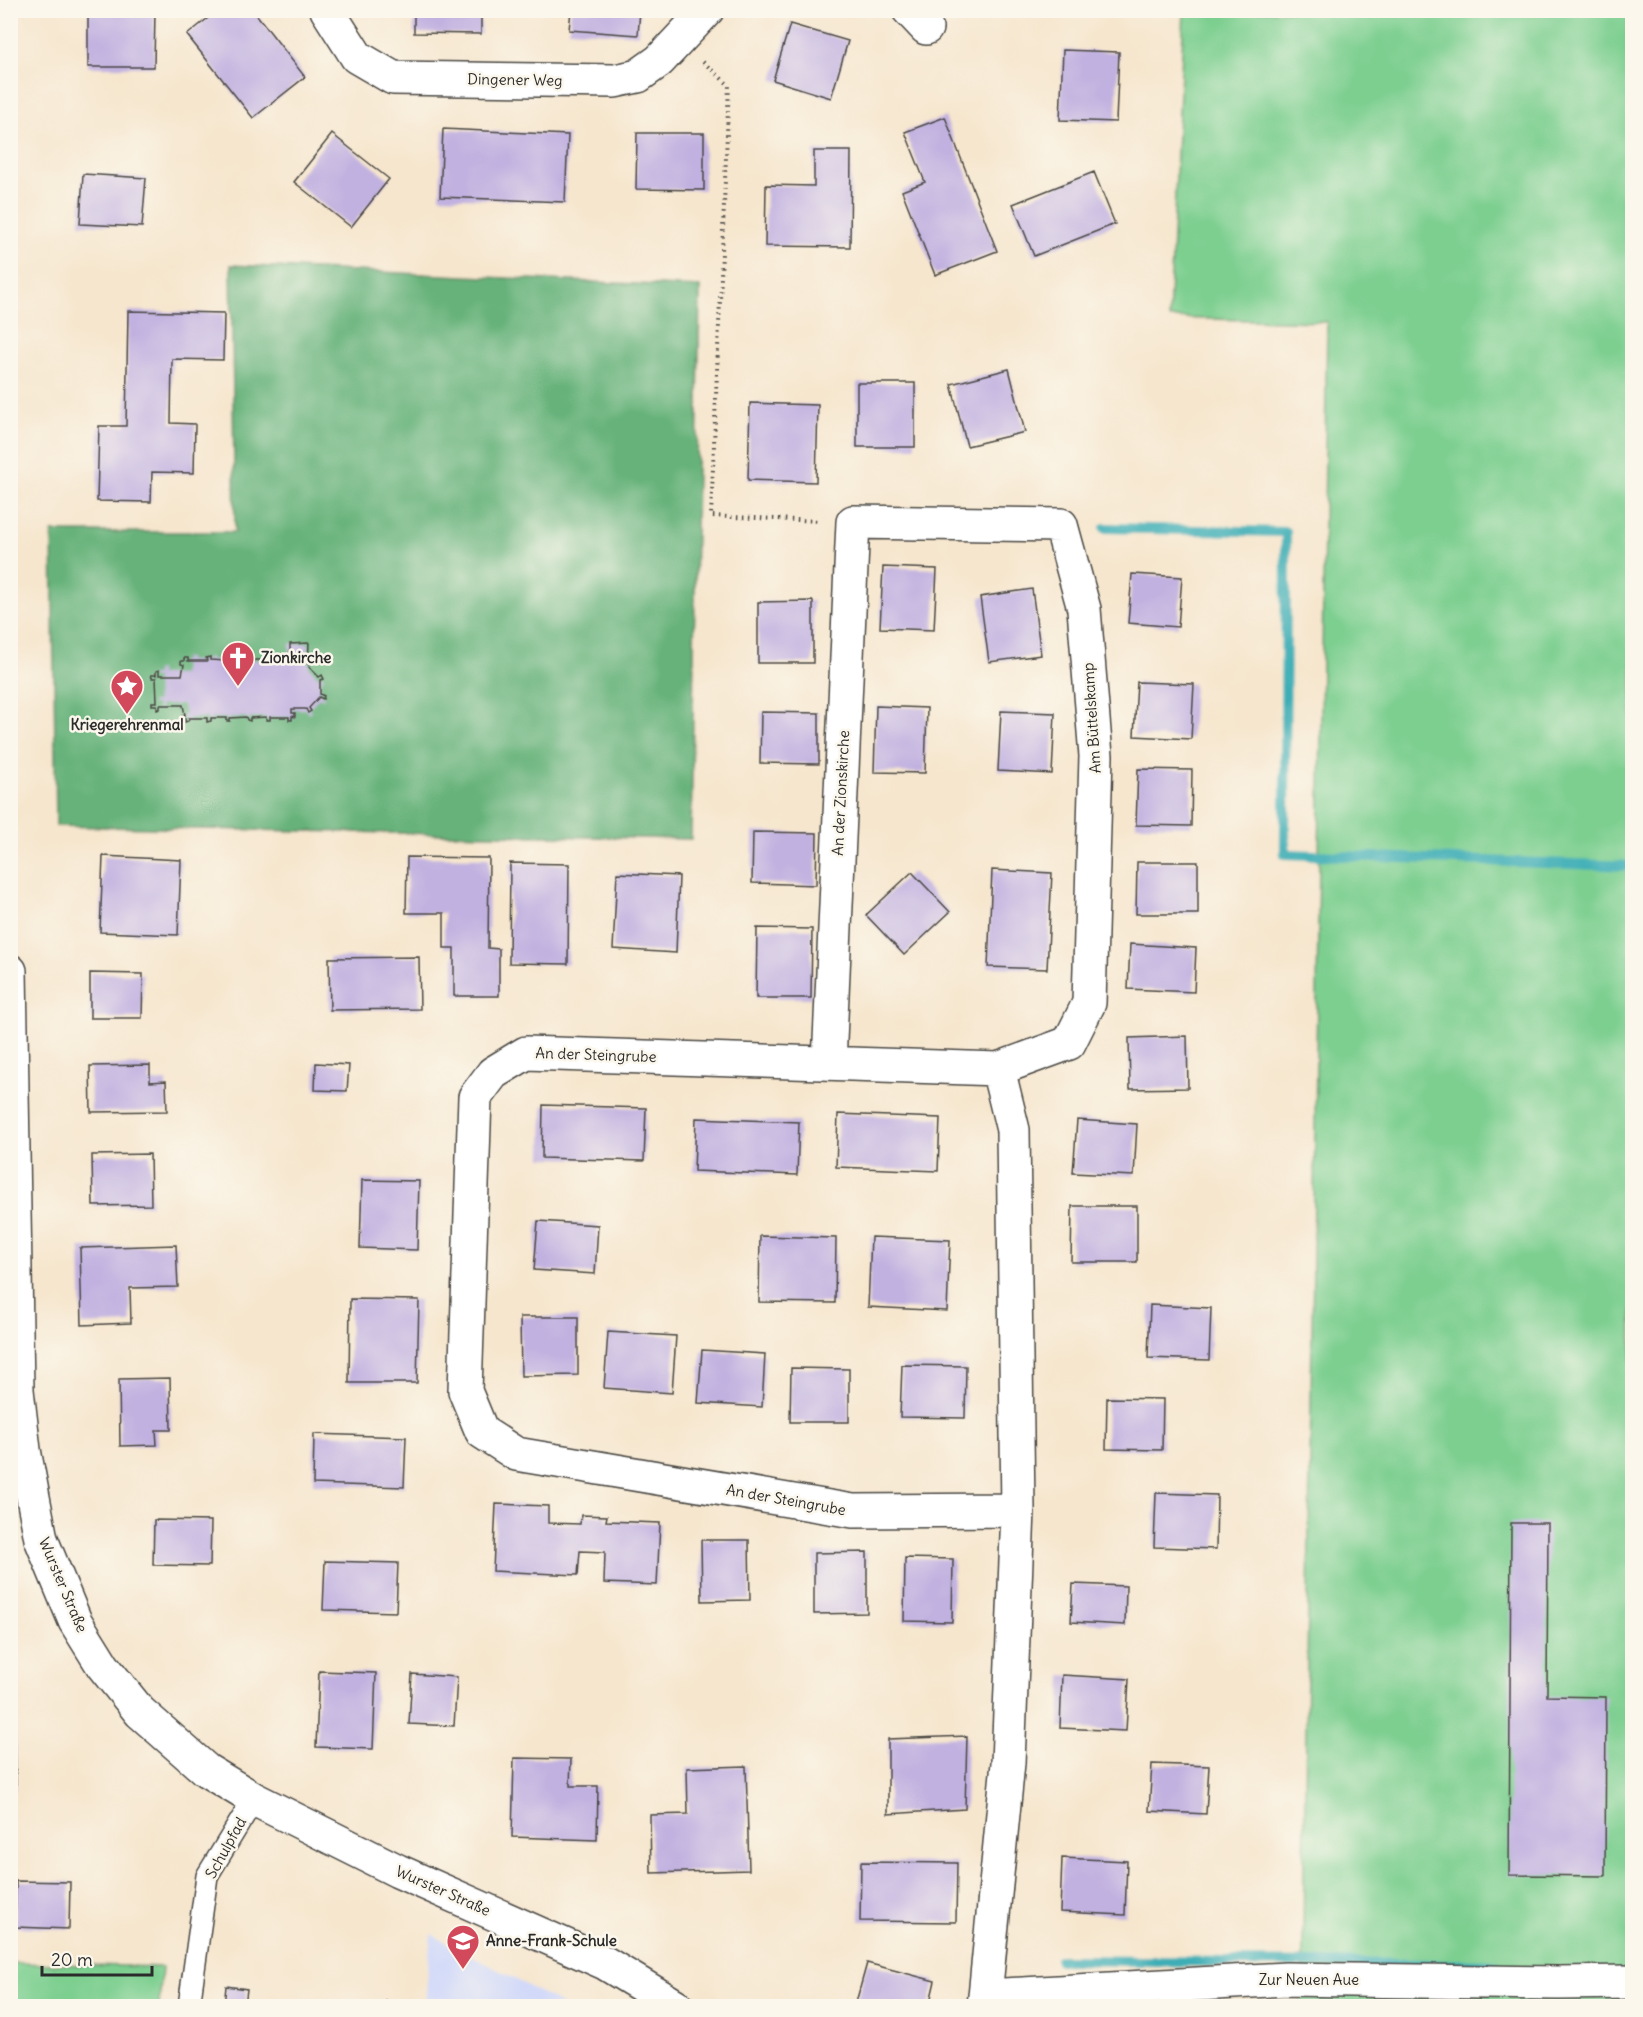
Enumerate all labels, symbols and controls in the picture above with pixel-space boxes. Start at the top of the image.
street label: Dingener Weg [467,69,563,90]
church icon: Zionkirche [220,640,256,687]
place label: Zionkirche [261,648,331,667]
street label: Am Büttelskamp [1078,662,1105,774]
place icon: Kriegerehrenmal [109,668,145,715]
place label: Kriegerehrenmal [70,715,184,735]
street label: An der Zionskirche [828,730,853,856]
street label: An der Steingrube [535,1043,657,1066]
street label: An der Steingrube [725,1480,847,1519]
street label: Wurster Straße [35,1534,92,1635]
street label: Schulpfad [201,1814,250,1882]
street label: Wurster Straße [393,1861,493,1920]
school or university icon: Anne-Frank-Schule [445,1923,481,1970]
place label: Anne-Frank-Schule [486,1931,617,1950]
scale bar [42,1939,152,1977]
text: 20 m [51,1948,93,1971]
street label: Zur Neuen Aue [1259,1970,1359,1989]

